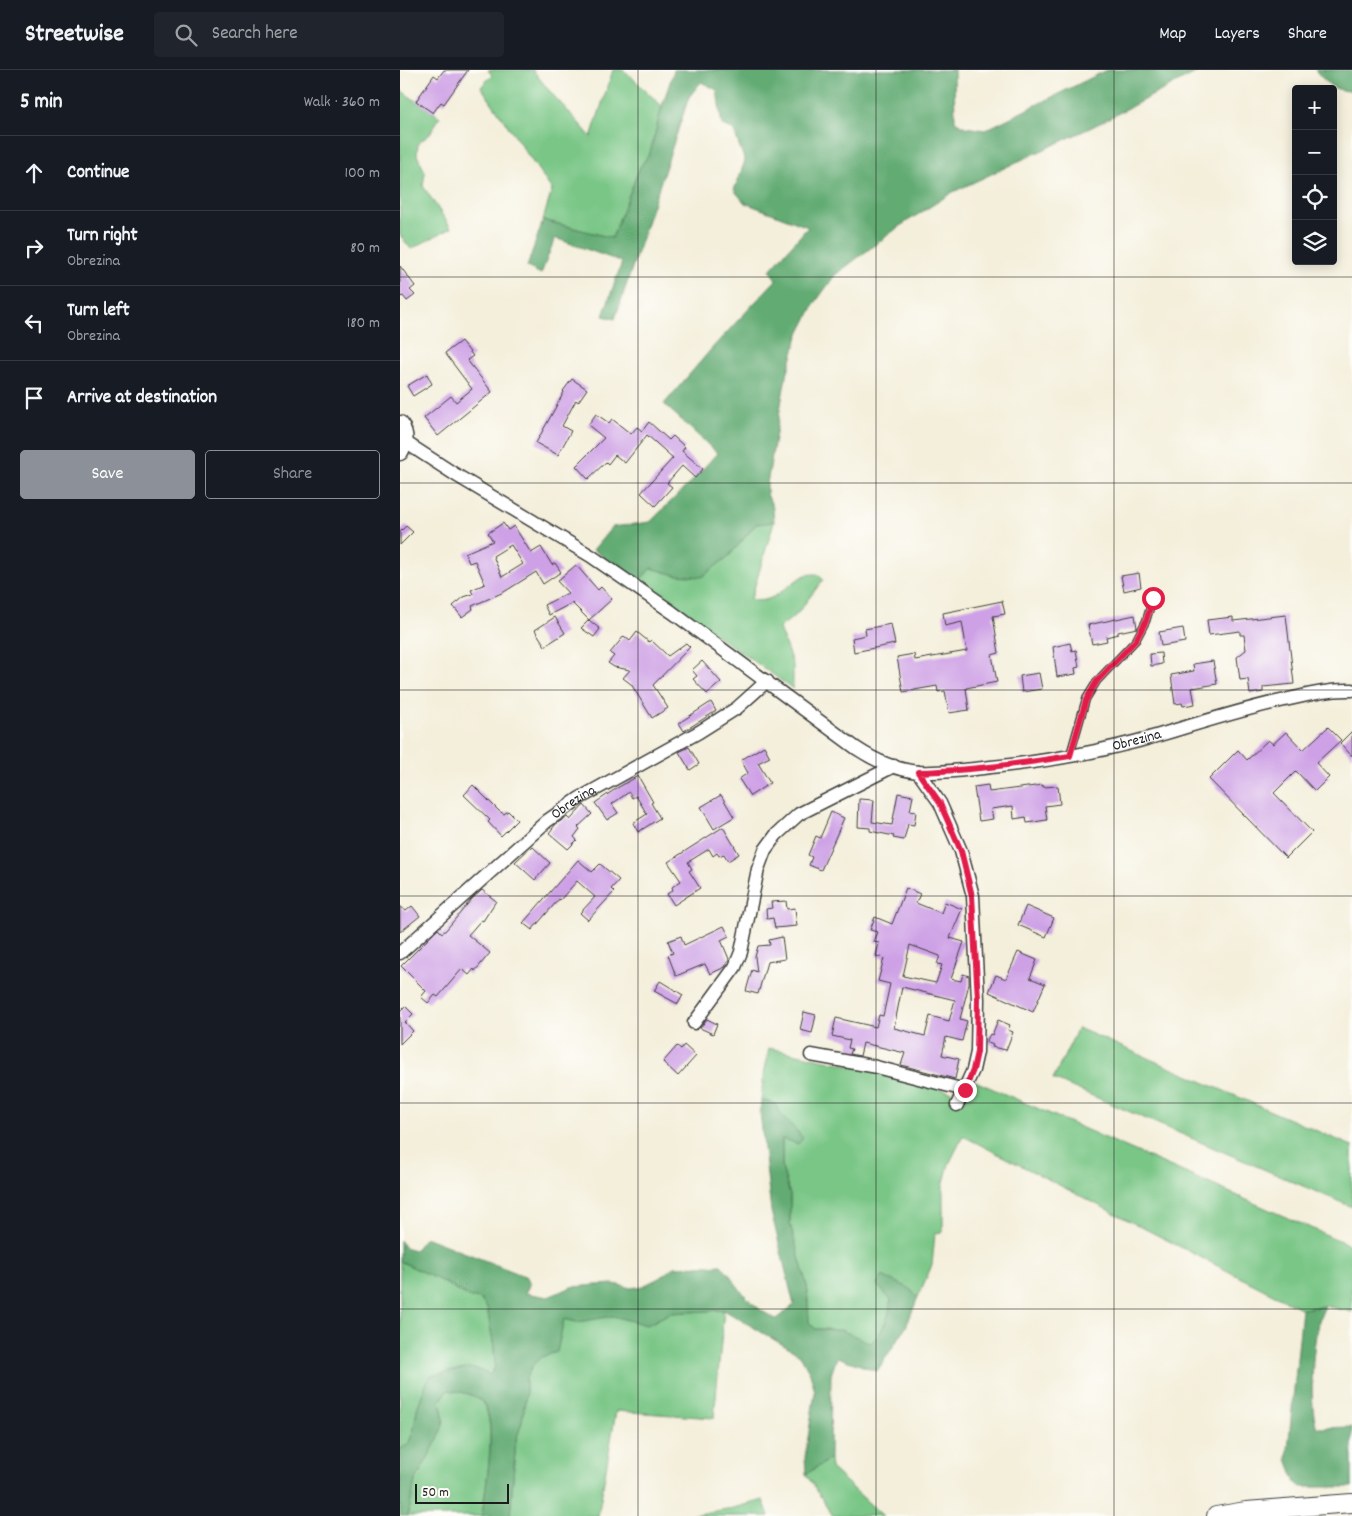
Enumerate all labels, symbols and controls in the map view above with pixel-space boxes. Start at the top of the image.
search box [154,12,504,57]
text: Streetwise [25,18,124,52]
icon: search [172,21,200,49]
text: Search here [212,21,298,48]
text: Map [1159,22,1186,47]
text: Layers [1214,22,1260,47]
text: Share [1288,22,1327,47]
map controls [1292,85,1337,265]
button: + [1292,85,1337,130]
text: 5 min [20,88,63,118]
text: Walk · 360 m [304,91,380,114]
button: − [1292,130,1337,175]
icon: ahead [20,159,48,187]
text: Continue [67,160,129,187]
text: 100 m [344,162,380,185]
button: locate [1292,175,1337,220]
button: layers [1292,220,1337,265]
text: Turn right [67,223,138,250]
icon: right [20,234,48,262]
text: 80 m [350,237,380,260]
text: Obrezina [67,250,120,273]
text: Turn left [67,298,130,325]
icon: left [20,309,48,337]
text: 180 m [347,312,380,335]
text: Obrezina [67,325,120,348]
icon: arrive [20,384,48,412]
text: Arrive at destination [67,385,217,412]
button: Save [20,450,195,499]
button: Share [205,450,380,499]
route start [1142,587,1165,610]
street label: Obrezina [1110,724,1165,758]
street label: Obrezina [547,780,601,826]
route end [954,1079,977,1102]
scale bar [415,1481,509,1504]
text: 50 m [422,1483,449,1503]

